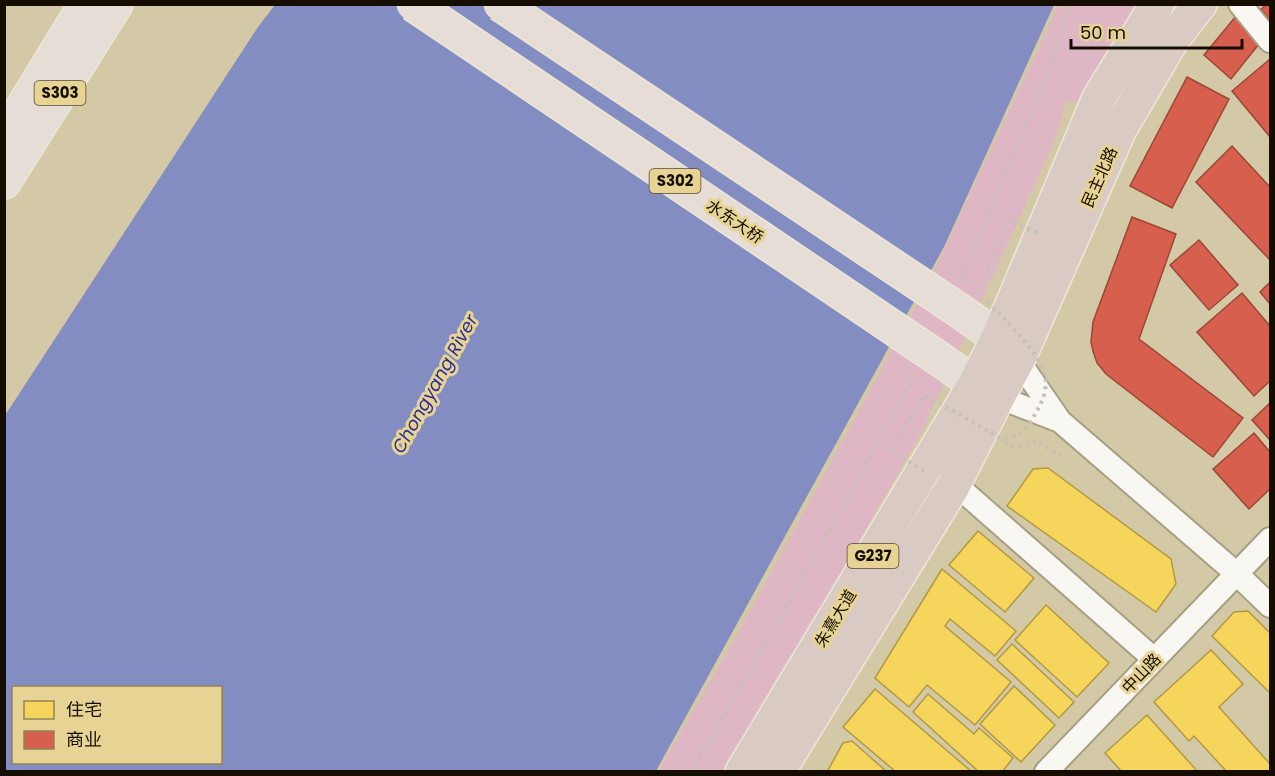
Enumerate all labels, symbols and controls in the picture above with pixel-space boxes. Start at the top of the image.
scale bar [1071,12,1242,50]
text: 50 m [1080,20,1126,45]
road number: S303 [34,81,86,105]
street label: 民主北路 [1076,143,1123,211]
road number: S302 [650,169,700,193]
street label: 水东大桥 [702,194,768,249]
water label: Chongyang River [386,309,484,458]
road number: G237 [848,544,898,568]
street label: 朱熹大道 [809,585,862,652]
street label: 中山路 [1116,648,1166,699]
legend [12,686,222,764]
text: 住宅 [66,697,102,722]
text: 商业 [66,727,102,752]

